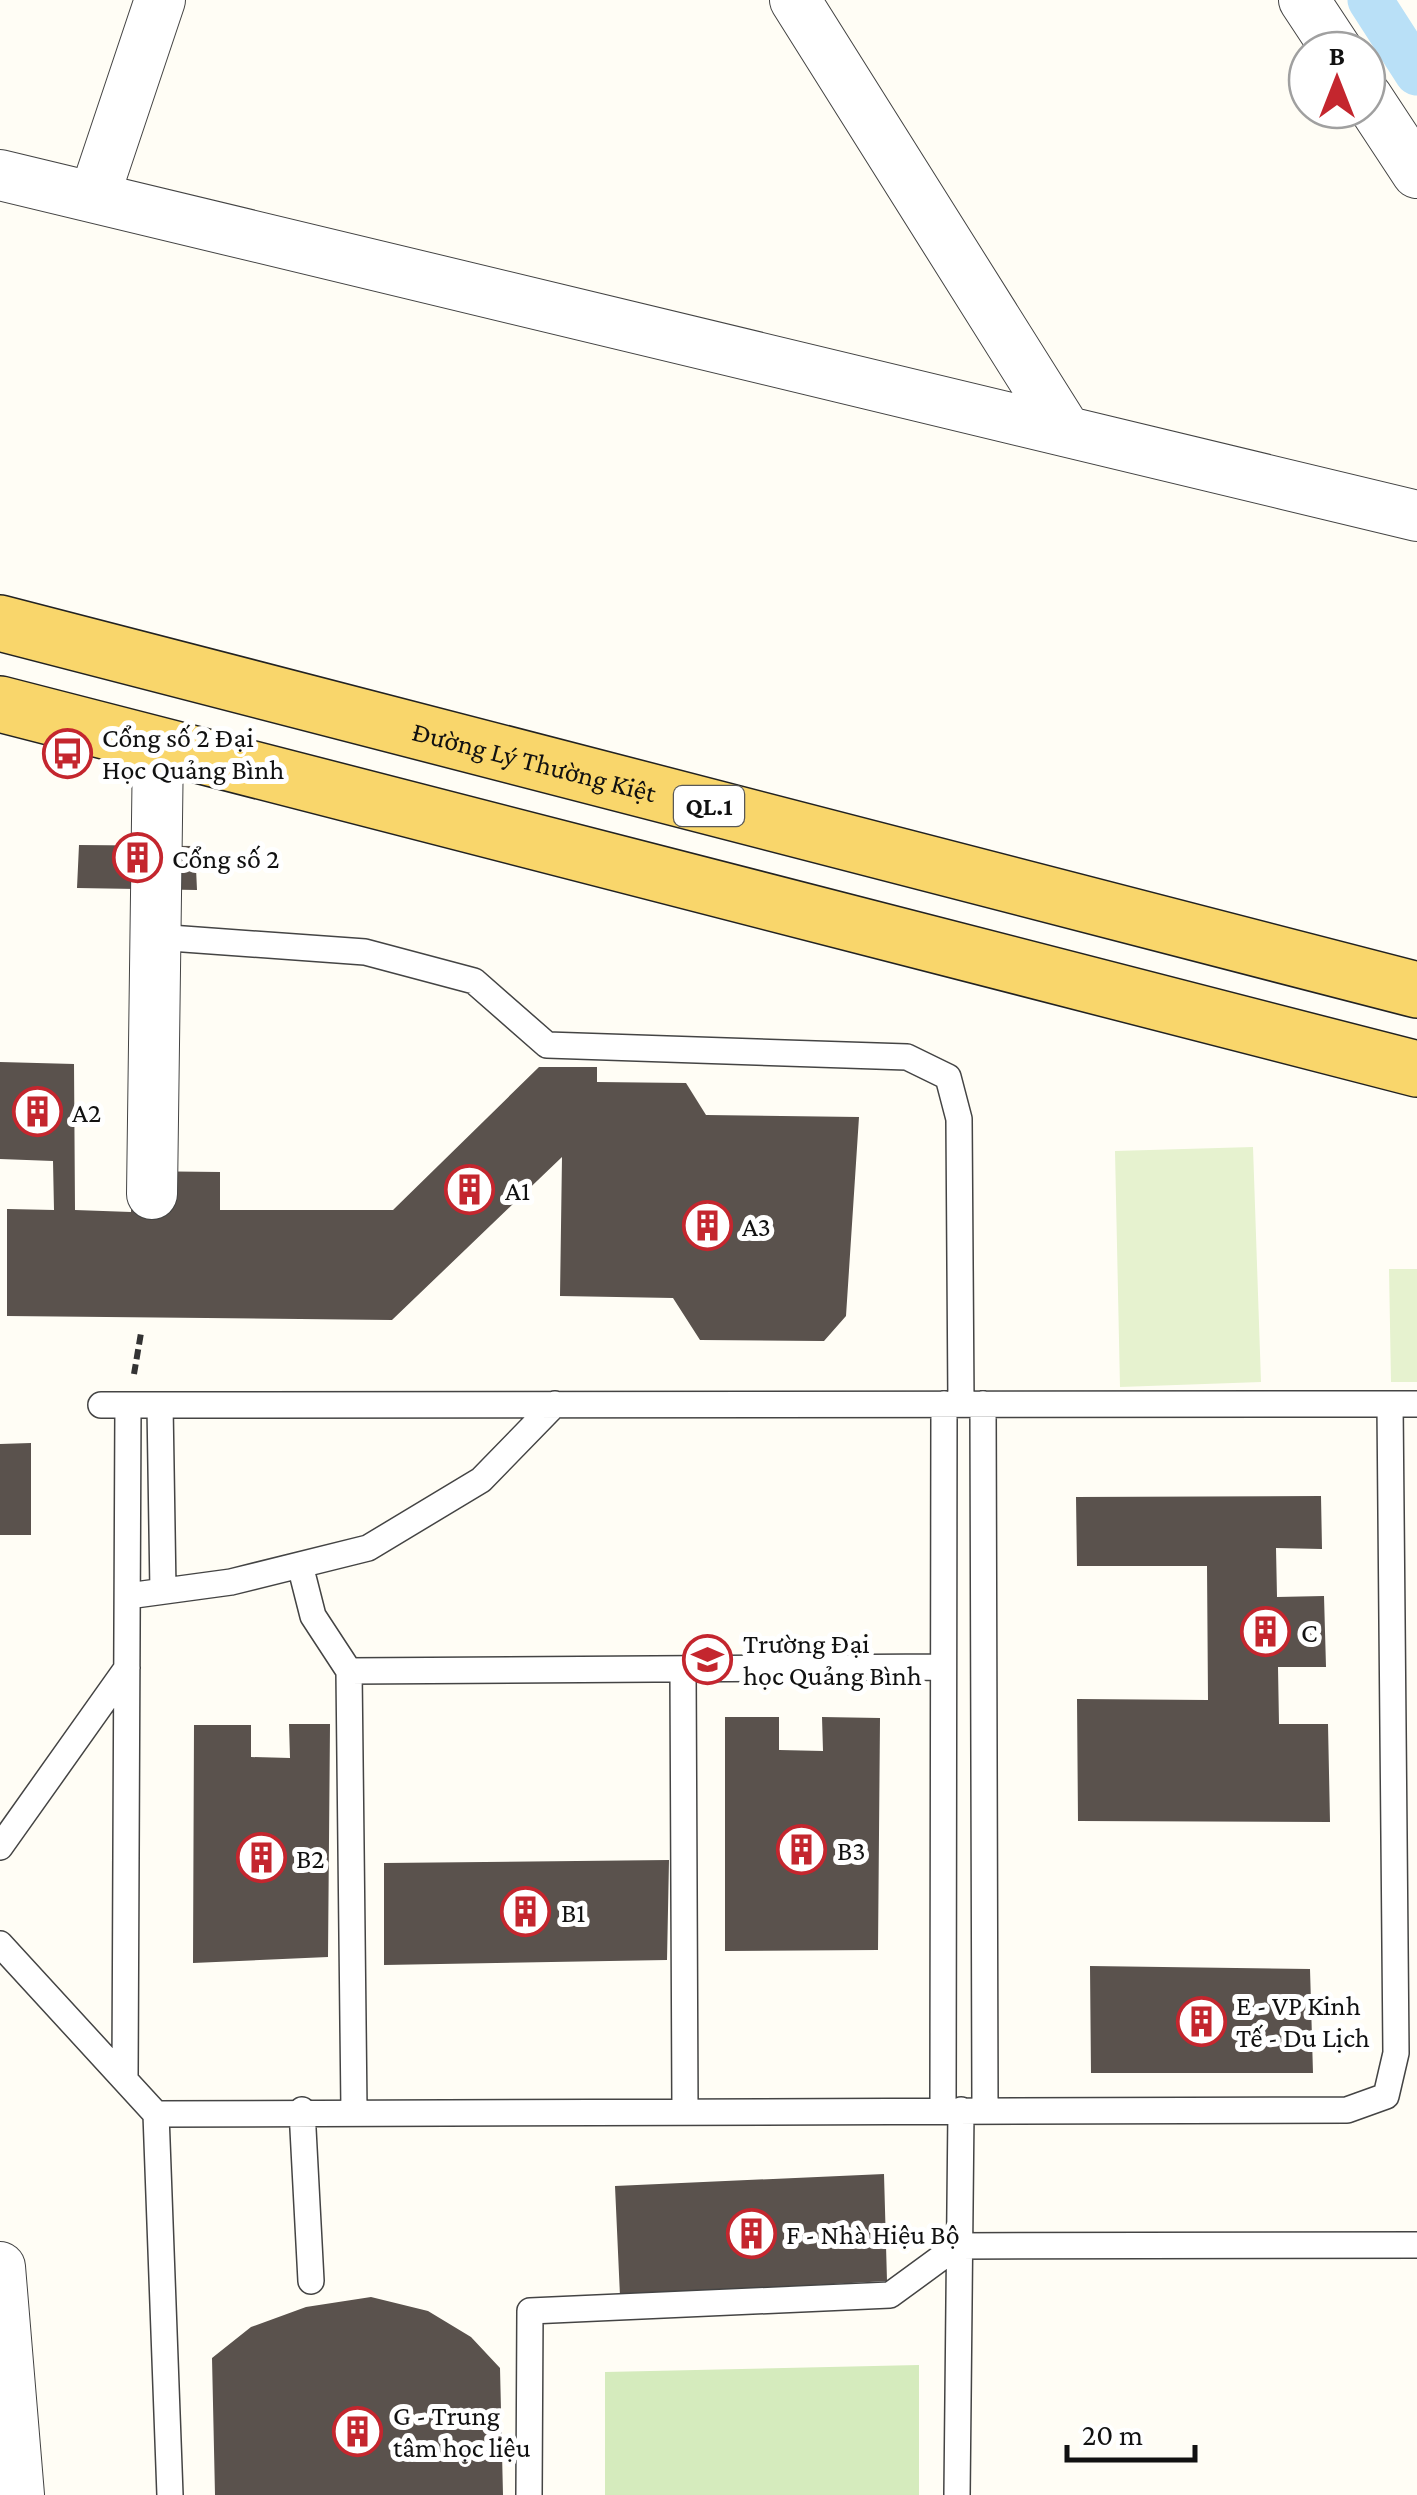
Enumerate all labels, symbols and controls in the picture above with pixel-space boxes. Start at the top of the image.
north arrow [1287,30,1387,130]
text: B [1329,40,1345,71]
street label: Đường Lý Thường Kiệt [409,715,660,808]
place label: Cổng số 2 Đại Học Quảng Bình [102,722,284,785]
bus stop icon: Cổng số 2 Đại Học Quảng Bình [41,727,93,779]
road number: QL.1 [674,786,744,826]
building icon: Cổng số 2 [111,832,163,884]
place label: Cổng số 2 [172,843,280,874]
building icon: A2 [11,1086,63,1138]
place label: A2 [72,1097,101,1128]
building icon: A1 [444,1164,496,1216]
place label: A1 [505,1175,530,1206]
building icon: A3 [681,1200,733,1252]
place label: A3 [742,1211,771,1242]
building icon: C [1240,1606,1292,1658]
place label: C [1301,1617,1318,1648]
place label: Trường Đại học Quảng Bình [743,1628,922,1691]
school or university icon: Trường Đại học Quảng Bình [682,1633,734,1685]
building icon: B3 [776,1824,828,1876]
building icon: B2 [235,1832,287,1884]
place label: B3 [837,1835,865,1866]
place label: B2 [296,1843,325,1874]
building icon: B1 [500,1886,552,1938]
place label: B1 [561,1897,586,1928]
place label: E - VP Kinh Tế - Du Lịch [1236,1990,1370,2053]
building icon: E - VP Kinh Tế - Du Lịch [1175,1995,1227,2047]
building icon: F - Nhà Hiệu Bộ [725,2208,777,2260]
place label: F - Nhà Hiệu Bộ [786,2219,960,2250]
place label: G - Trung tâm học liệu [393,2400,531,2463]
scale bar [1067,2400,1194,2462]
building icon: G - Trung tâm học liệu [332,2405,384,2457]
text: 20 m [1082,2418,1143,2451]

